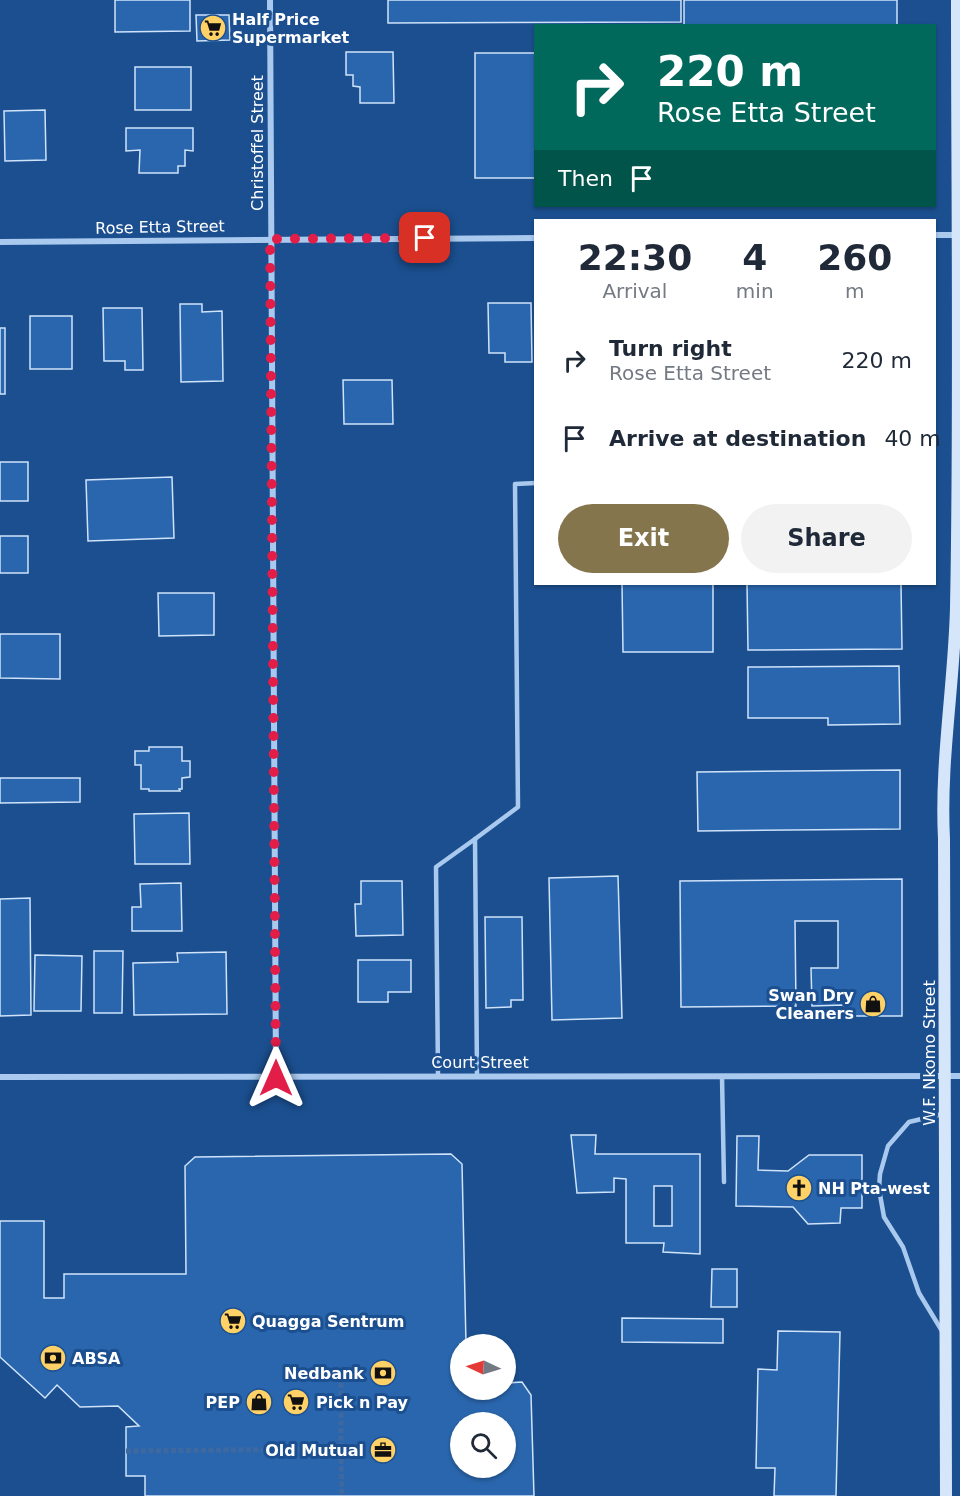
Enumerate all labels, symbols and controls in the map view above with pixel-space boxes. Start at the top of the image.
place label: Half Price Supermarket [232,10,350,47]
supermarket icon: Half Price Supermarket [198,13,228,43]
text: 220 m [657,47,803,96]
icon: right [558,48,636,126]
street label: Christoffel Street [248,75,267,211]
text: Rose Etta Street [657,97,876,128]
icon: arrive [625,162,658,195]
text: Then [558,166,613,191]
pin [399,212,450,263]
street label: Rose Etta Street [95,216,225,238]
icon: arrive [408,221,441,254]
text: 22:30 [578,237,692,278]
text: 4 [742,237,767,278]
text: 260 [817,237,892,278]
text: Arrival [602,279,667,303]
text: min [736,279,774,303]
text: m [845,279,865,303]
text: Turn right [609,336,732,361]
icon: right [558,344,591,377]
text: 220 m [842,348,912,373]
text: Rose Etta Street [609,361,771,385]
icon: arrive [558,422,591,455]
text: Arrive at destination [609,426,866,451]
text: 40 m [884,426,941,451]
button: Exit [558,504,729,573]
button: Share [741,504,912,573]
street label: W.F. Nkomo Street [920,980,939,1126]
place label: Swan Dry Cleaners [768,986,855,1023]
shop icon: Swan Dry Cleaners [858,989,888,1019]
position arrow [244,1046,308,1110]
street label: Court Street [431,1053,529,1072]
church icon: NH Pta-west [784,1173,814,1203]
place label: NH Pta-west [818,1179,930,1198]
supermarket icon: Quagga Sentrum [218,1306,248,1336]
place label: Quagga Sentrum [252,1312,404,1331]
north arrow [450,1334,516,1400]
map controls [450,1334,516,1478]
bank icon: ABSA [38,1343,68,1373]
place label: ABSA [72,1349,121,1368]
bank icon: Nedbank [368,1358,398,1388]
place label: Nedbank [284,1364,364,1383]
shop icon: PEP [244,1387,274,1417]
supermarket icon: Pick n Pay [281,1387,311,1417]
place label: PEP [206,1393,240,1412]
place label: Pick n Pay [316,1393,408,1412]
button: search [450,1412,516,1478]
office icon: Old Mutual [368,1435,398,1465]
place label: Old Mutual [265,1441,364,1460]

